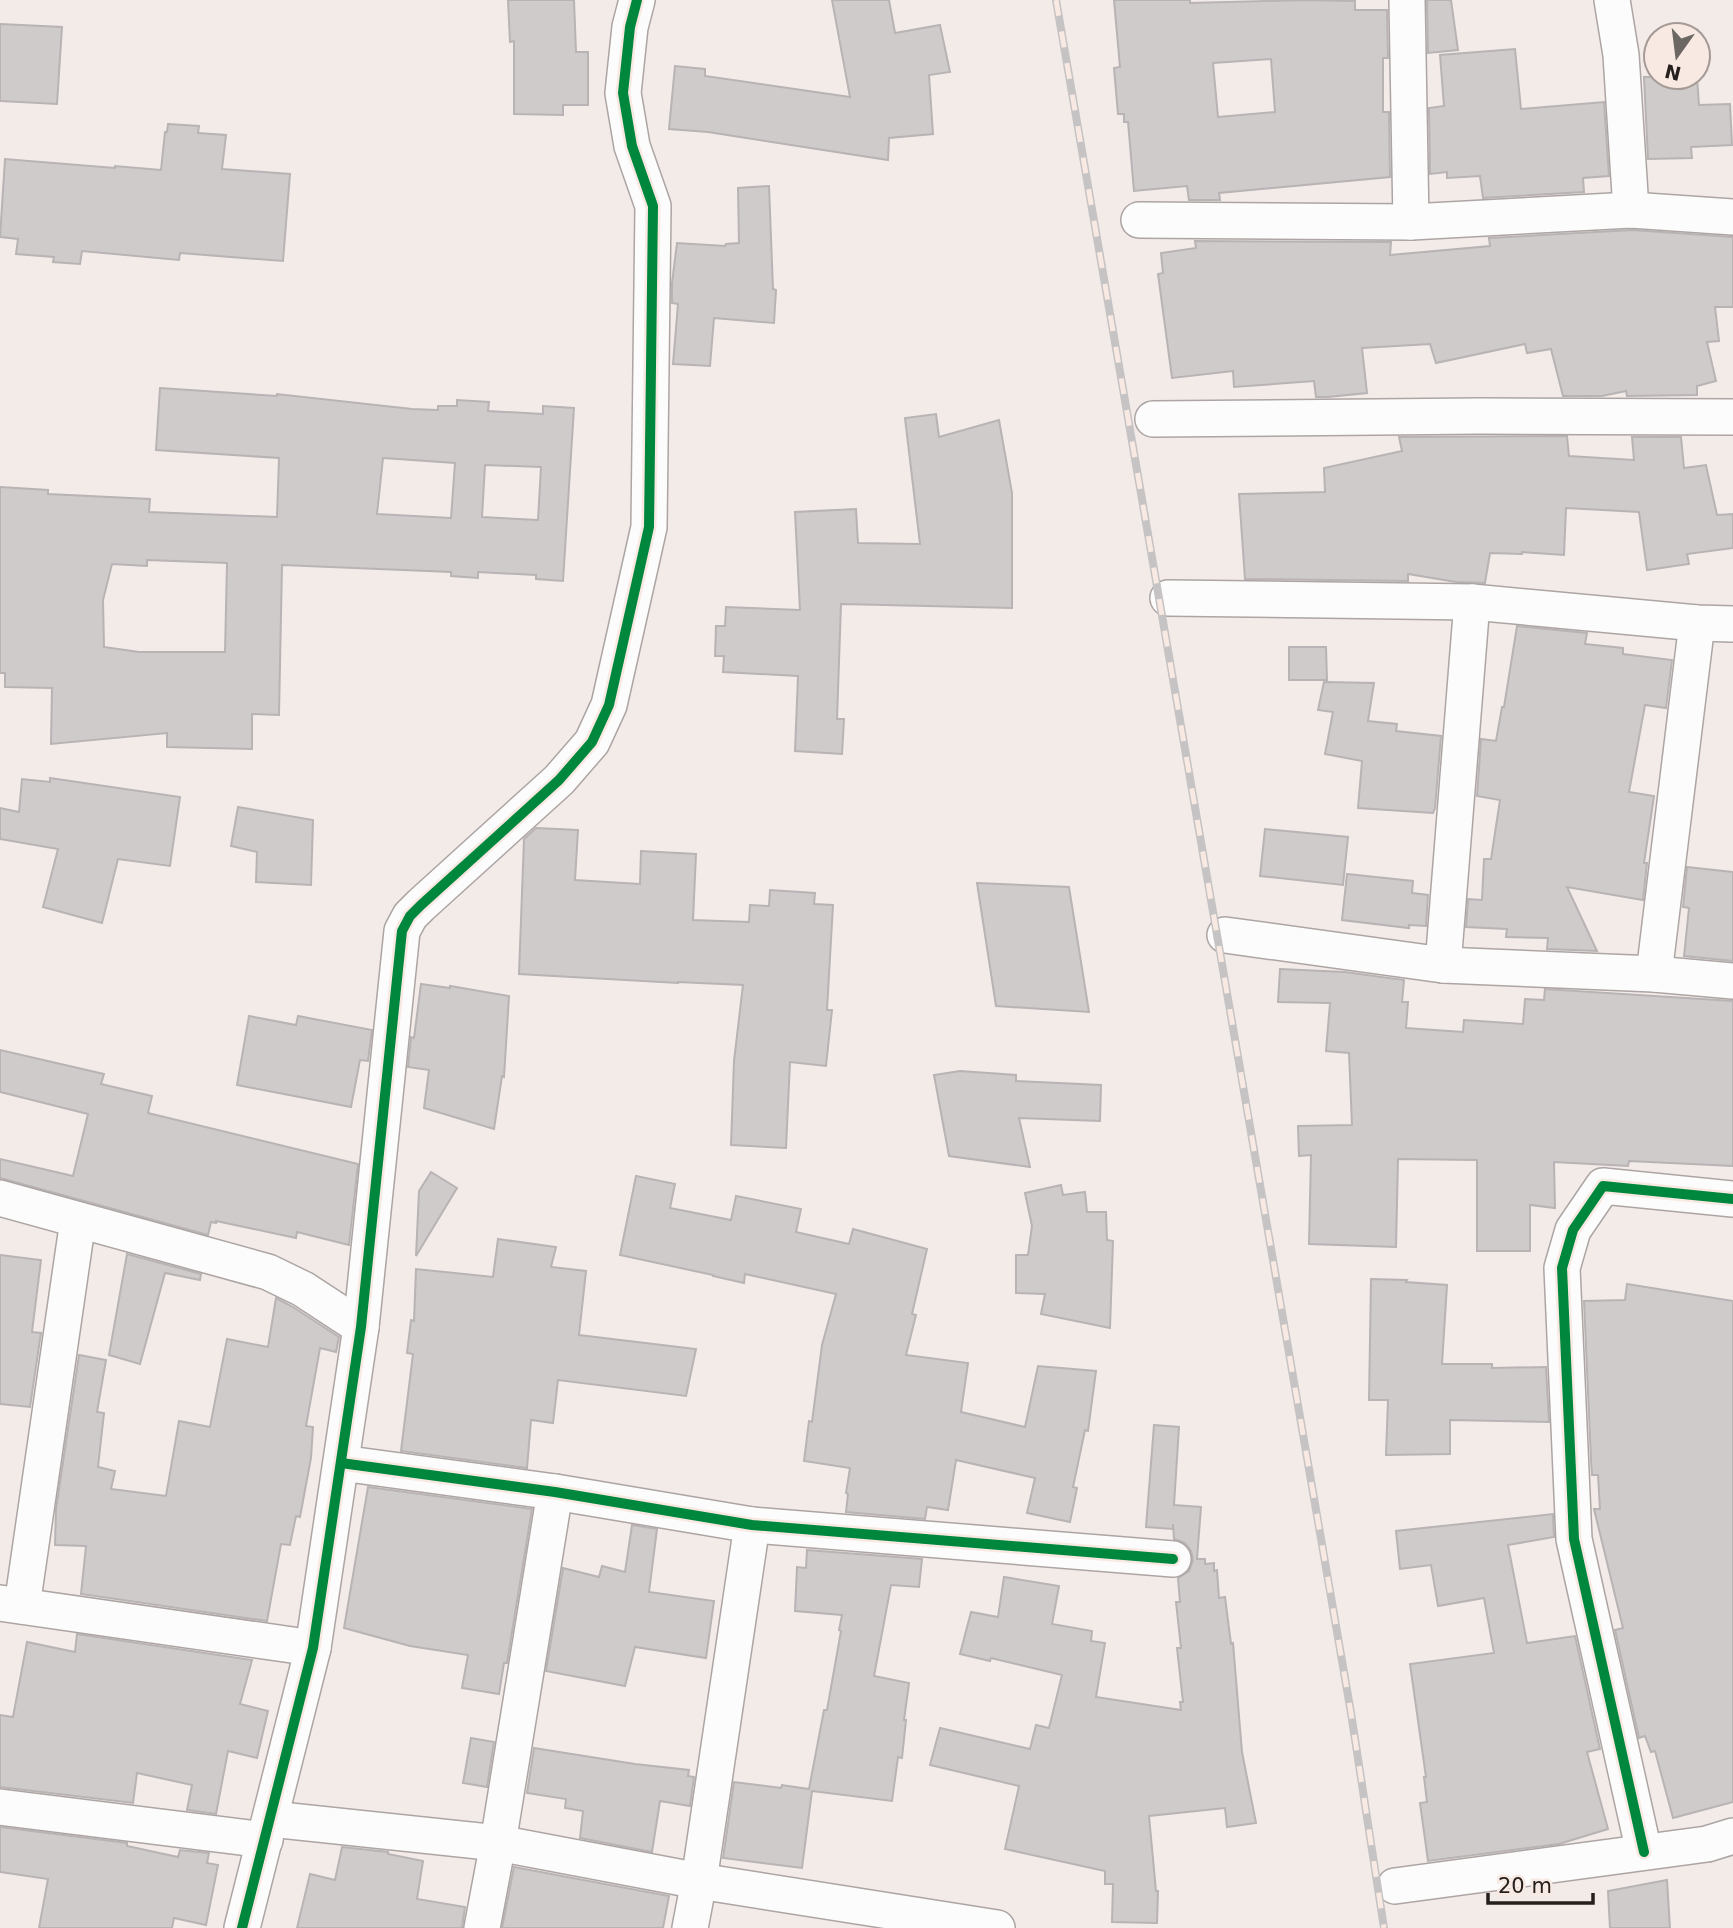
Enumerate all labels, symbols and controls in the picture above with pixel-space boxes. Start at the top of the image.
north arrow [1642,21,1712,91]
text: N [1663,60,1683,85]
scale bar [1488,1862,1593,1906]
text: 20 m [1498,1874,1552,1898]

